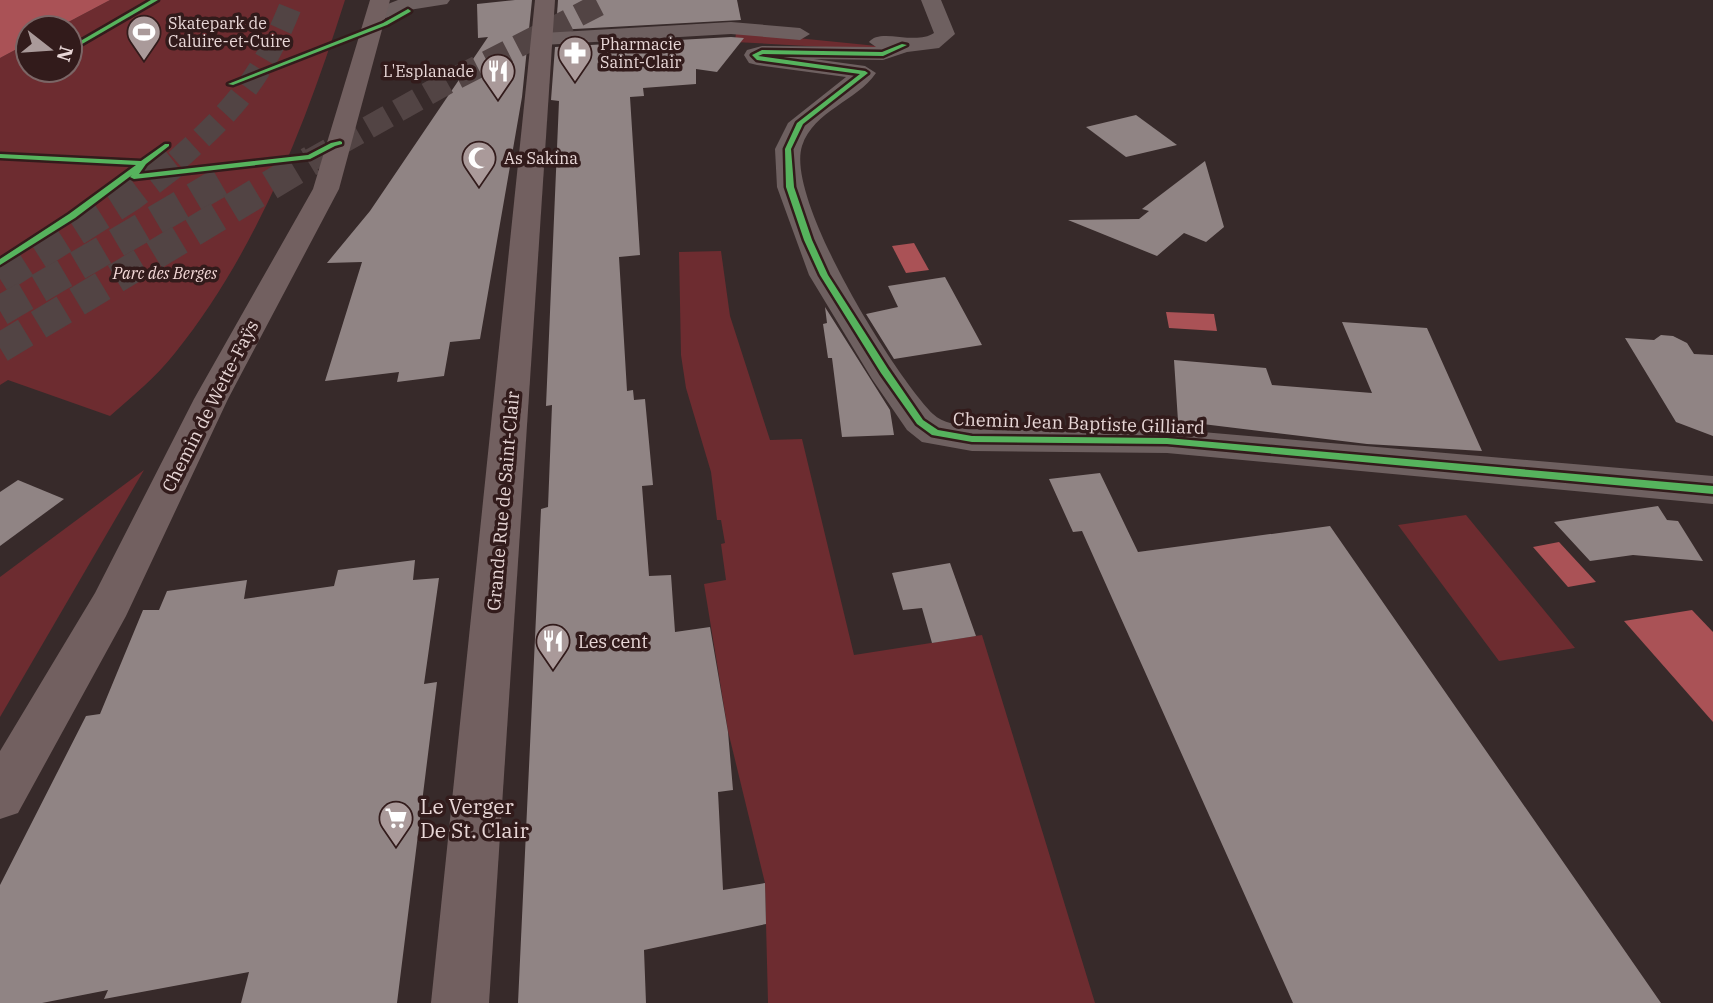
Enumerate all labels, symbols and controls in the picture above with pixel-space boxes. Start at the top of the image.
sports icon: Skatepark de Caluire-et-Cuire [125,13,163,62]
place label: Skatepark de Caluire-et-Cuire [168,13,291,51]
north arrow [14,14,84,84]
pharmacy icon: Pharmacie Saint-Clair [556,34,594,83]
place label: Pharmacie Saint-Clair [600,34,682,72]
text: N [52,43,79,65]
restaurant icon: L'Esplanade [479,52,517,101]
place label: L'Esplanade [383,61,474,81]
mosque icon: As Sakina [460,139,498,188]
place label: As Sakina [504,148,578,168]
park label: Parc des Berges [112,263,217,283]
street label: Chemin de Wette-Faÿs [157,316,263,496]
street label: Grande Rue de Saint-Clair [482,390,524,612]
street label: Chemin Jean Baptiste Gilliard [953,407,1205,439]
restaurant icon: Les cent [534,622,572,671]
place label: Les cent [578,630,648,653]
place label: Le Verger De St. Clair [420,792,529,844]
supermarket icon: Le Verger De St. Clair [377,799,415,848]

